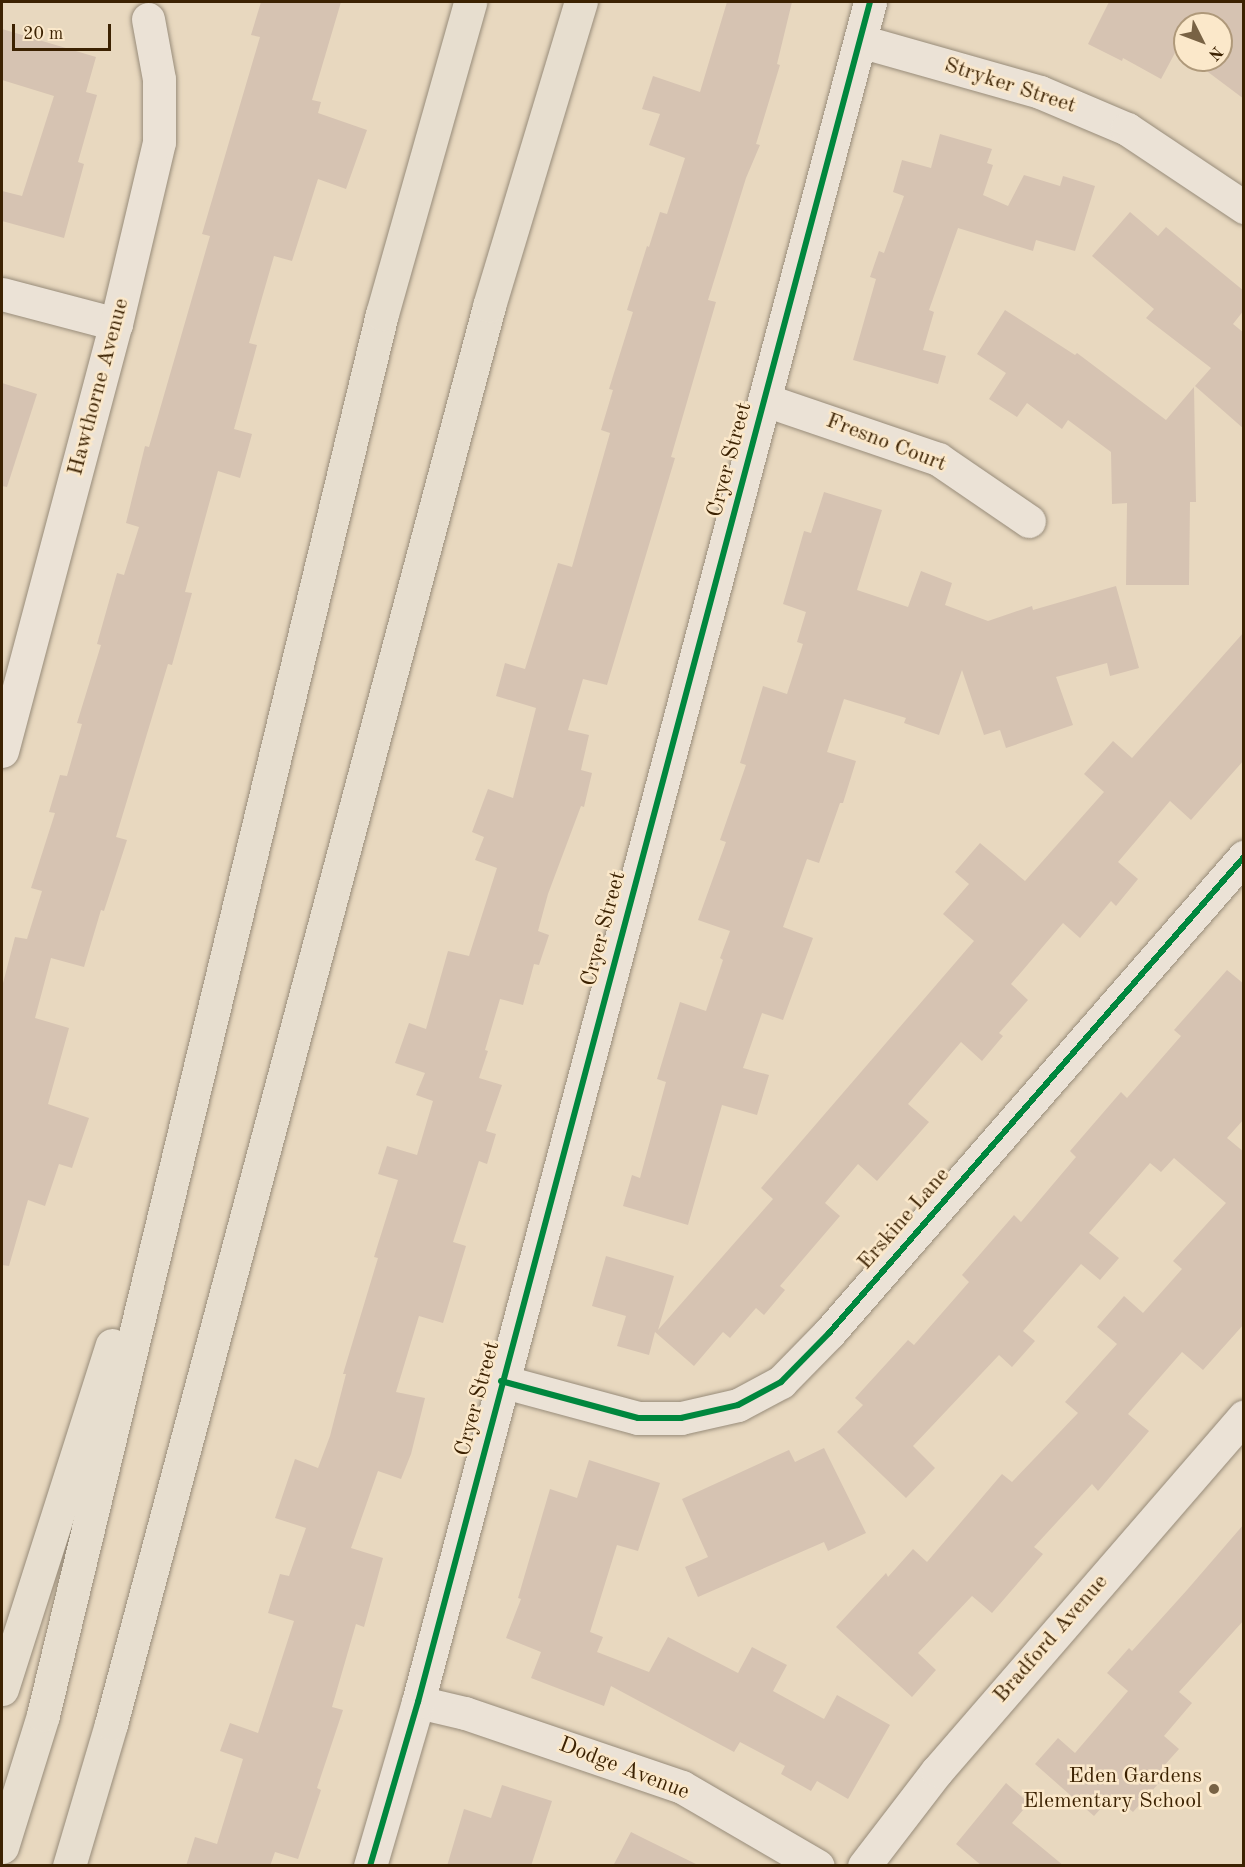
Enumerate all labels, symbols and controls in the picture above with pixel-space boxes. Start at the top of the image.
scale bar [15,12,114,50]
north arrow [1173,12,1233,72]
text: 20 m [23,25,63,43]
text: N [1205,43,1225,63]
street label: Stryker Street [941,52,1079,120]
street label: Hawthorne Avenue [63,296,135,478]
street label: Cryer Street [702,400,758,520]
street label: Fresno Court [822,408,950,478]
street label: Cryer Street [576,869,632,989]
street label: Erskine Lane [852,1162,956,1276]
street label: Cryer Street [450,1339,506,1459]
street label: Bradford Avenue [988,1569,1114,1709]
street label: Dodge Avenue [555,1732,693,1806]
place label: Eden Gardens Elementary School [1023,1763,1202,1814]
marker: Eden Gardens Elementary School [1207,1782,1221,1796]

